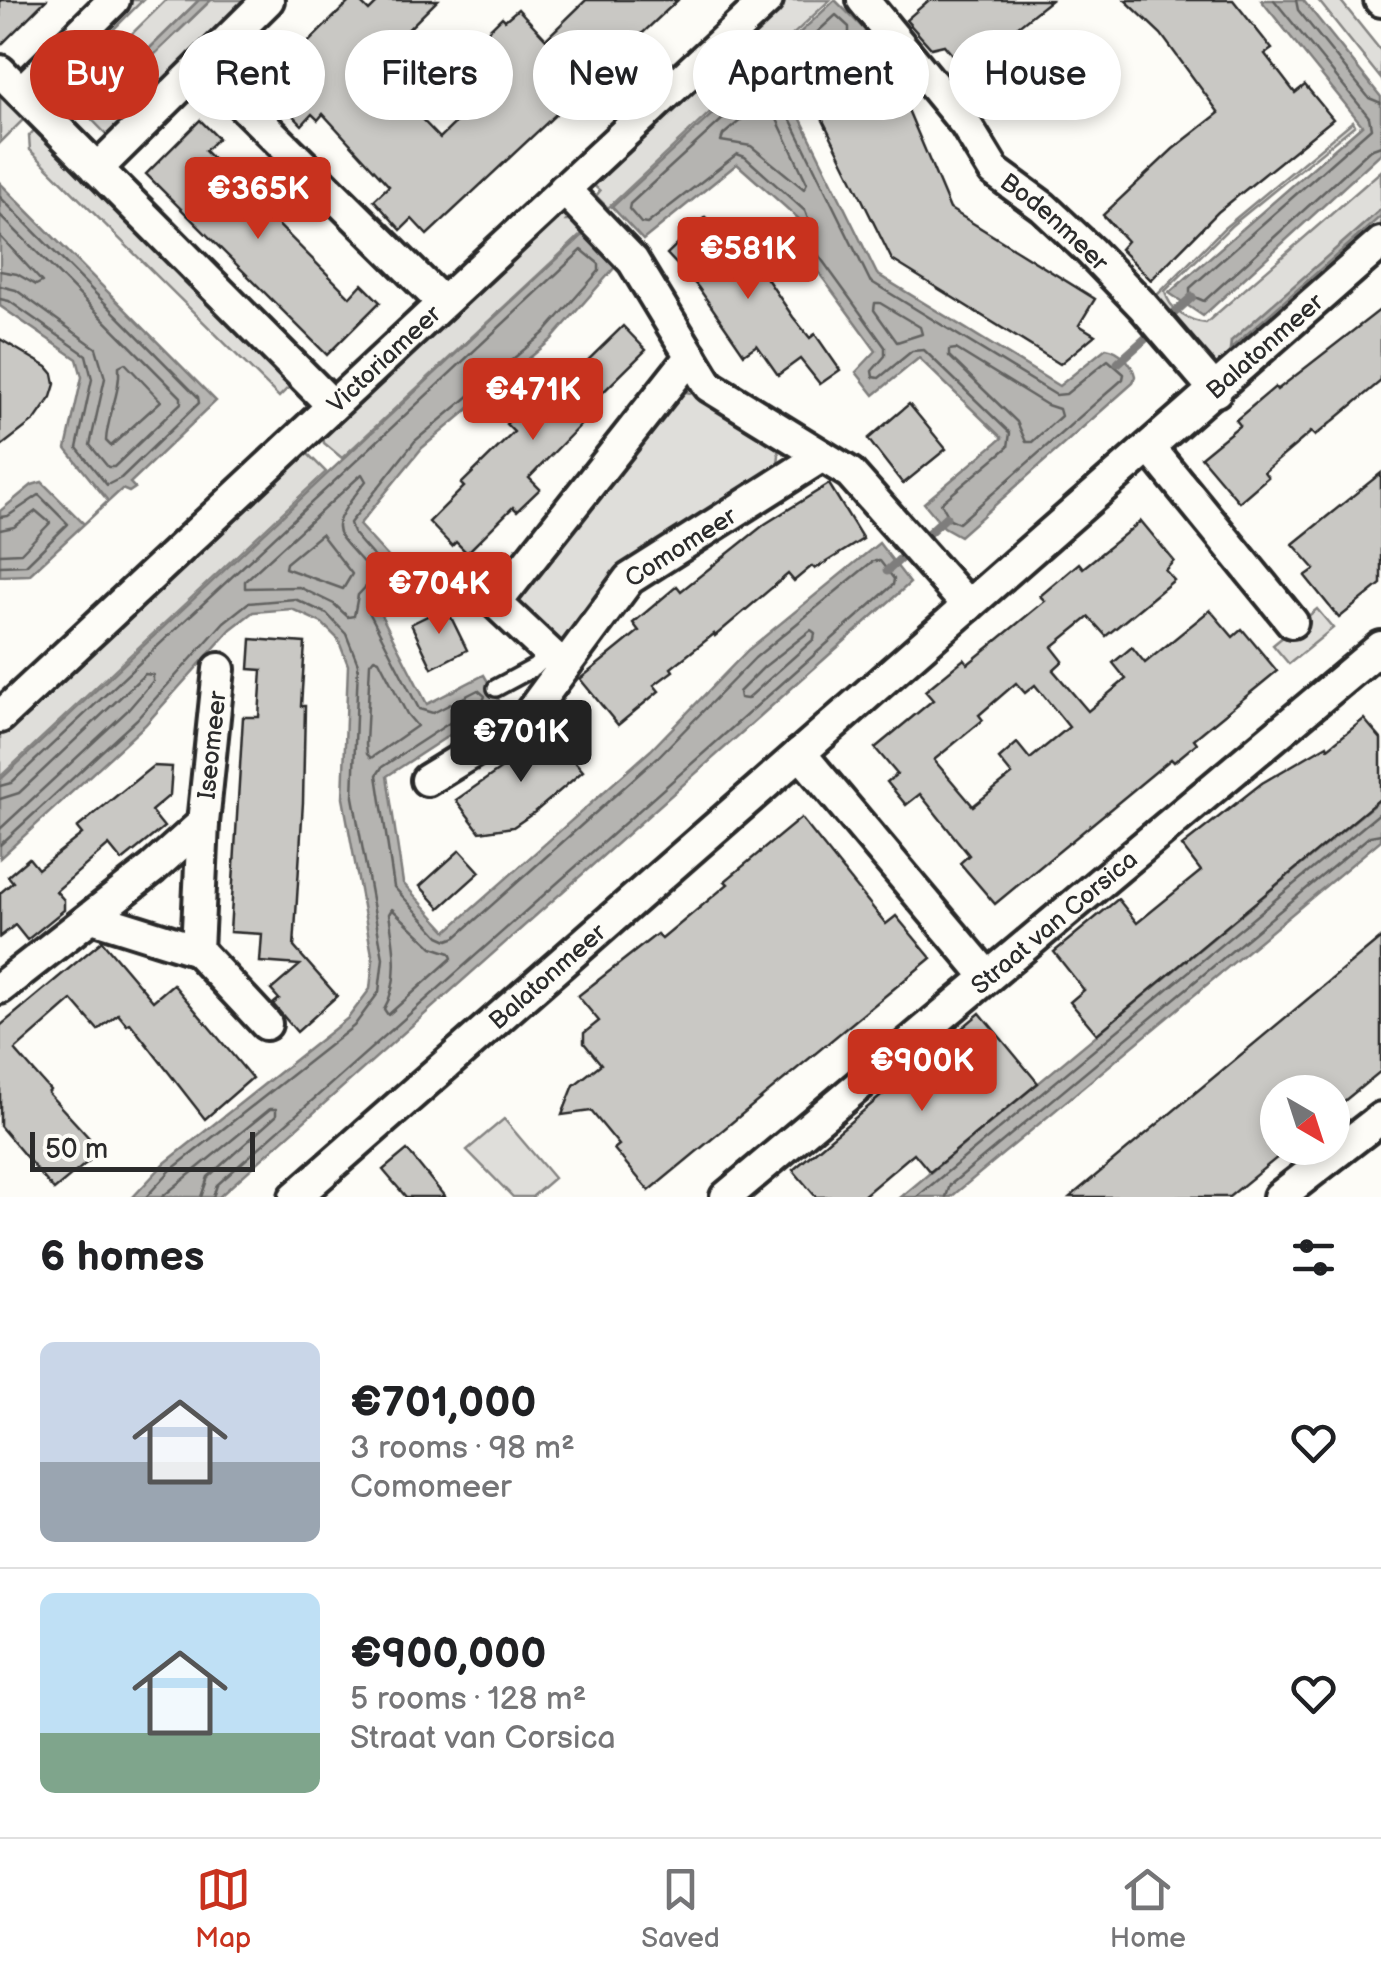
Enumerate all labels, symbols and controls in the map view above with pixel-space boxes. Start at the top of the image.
chip: Buy [30,30,159,120]
chip: Rent [179,30,325,120]
chip: Filters [345,30,513,120]
chip: New [533,30,673,120]
chip: Apartment [693,30,929,120]
chip: House [949,30,1121,120]
pin: €365K [188,157,328,242]
street label: Bodenmeer [994,167,1115,279]
text: €365K [207,170,309,209]
pin: €581K [678,217,818,302]
text: €581K [699,230,797,269]
street label: Balatonmeer [1200,286,1331,406]
street label: Victoriameer [321,298,449,420]
pin: €471K [463,358,603,443]
text: €471K [485,371,581,410]
street label: Comomeer [619,500,743,595]
pin: €704K [369,552,509,637]
text: €704K [388,565,490,604]
street label: Iseomeer [192,689,234,801]
pin: €701K [451,700,591,785]
text: €701K [473,713,569,752]
street label: Straat van Corsica [965,844,1144,1002]
street label: Balatonmeer [483,917,613,1037]
pin: €900K [852,1029,992,1114]
text: €900K [870,1042,974,1081]
north arrow [1260,1075,1350,1165]
map controls [1260,1075,1350,1165]
scale bar [30,1127,255,1172]
text: 50 m [45,1133,108,1166]
icon: filters [1286,1230,1341,1285]
text: 6 homes [40,1232,204,1283]
text: €701,000 [350,1378,537,1429]
icon: home [120,1382,240,1502]
icon: heart [1286,1415,1341,1470]
text: 3 rooms · 98 m² [350,1429,575,1468]
text: Comomeer [350,1468,512,1507]
text: €900,000 [350,1629,546,1680]
icon: home [120,1633,240,1753]
icon: heart [1286,1666,1341,1721]
text: 5 rooms · 128 m² [350,1680,586,1719]
text: Straat van Corsica [350,1719,616,1758]
tab: Map [195,1862,251,1955]
tab: Saved [641,1862,720,1955]
tab: Home [1110,1862,1186,1955]

